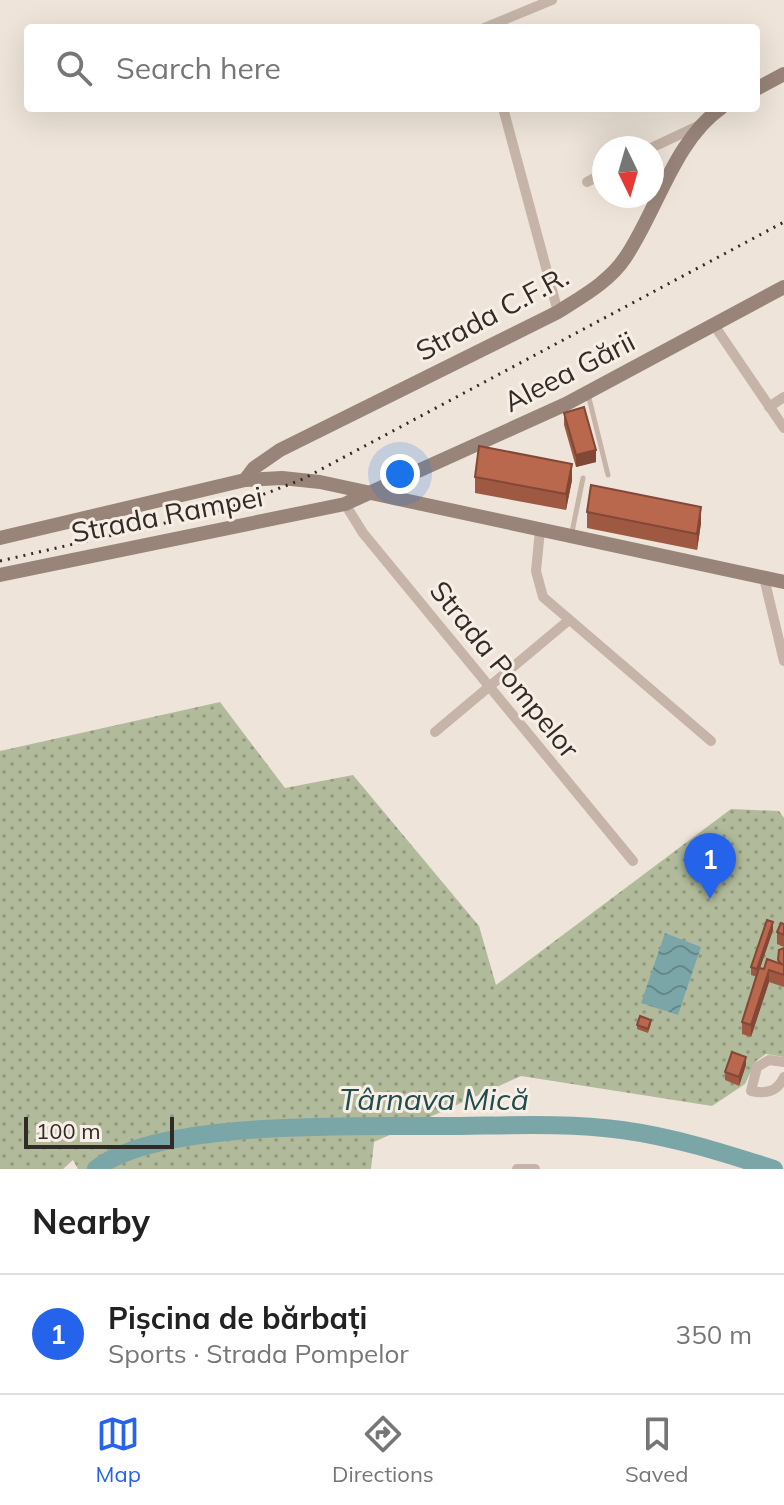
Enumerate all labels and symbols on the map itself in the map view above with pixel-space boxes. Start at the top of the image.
north arrow [592,136,664,208]
street label: Strada C.F.R. [410,258,574,368]
street label: Aleea Gării [498,323,640,419]
your location [380,454,420,494]
street label: Strada Rampei [68,478,266,550]
street label: Strada Pompelor [423,573,588,765]
pin: 1 [684,833,736,899]
water label: Târnava Mică [339,1080,529,1118]
scale bar [24,1113,174,1149]

